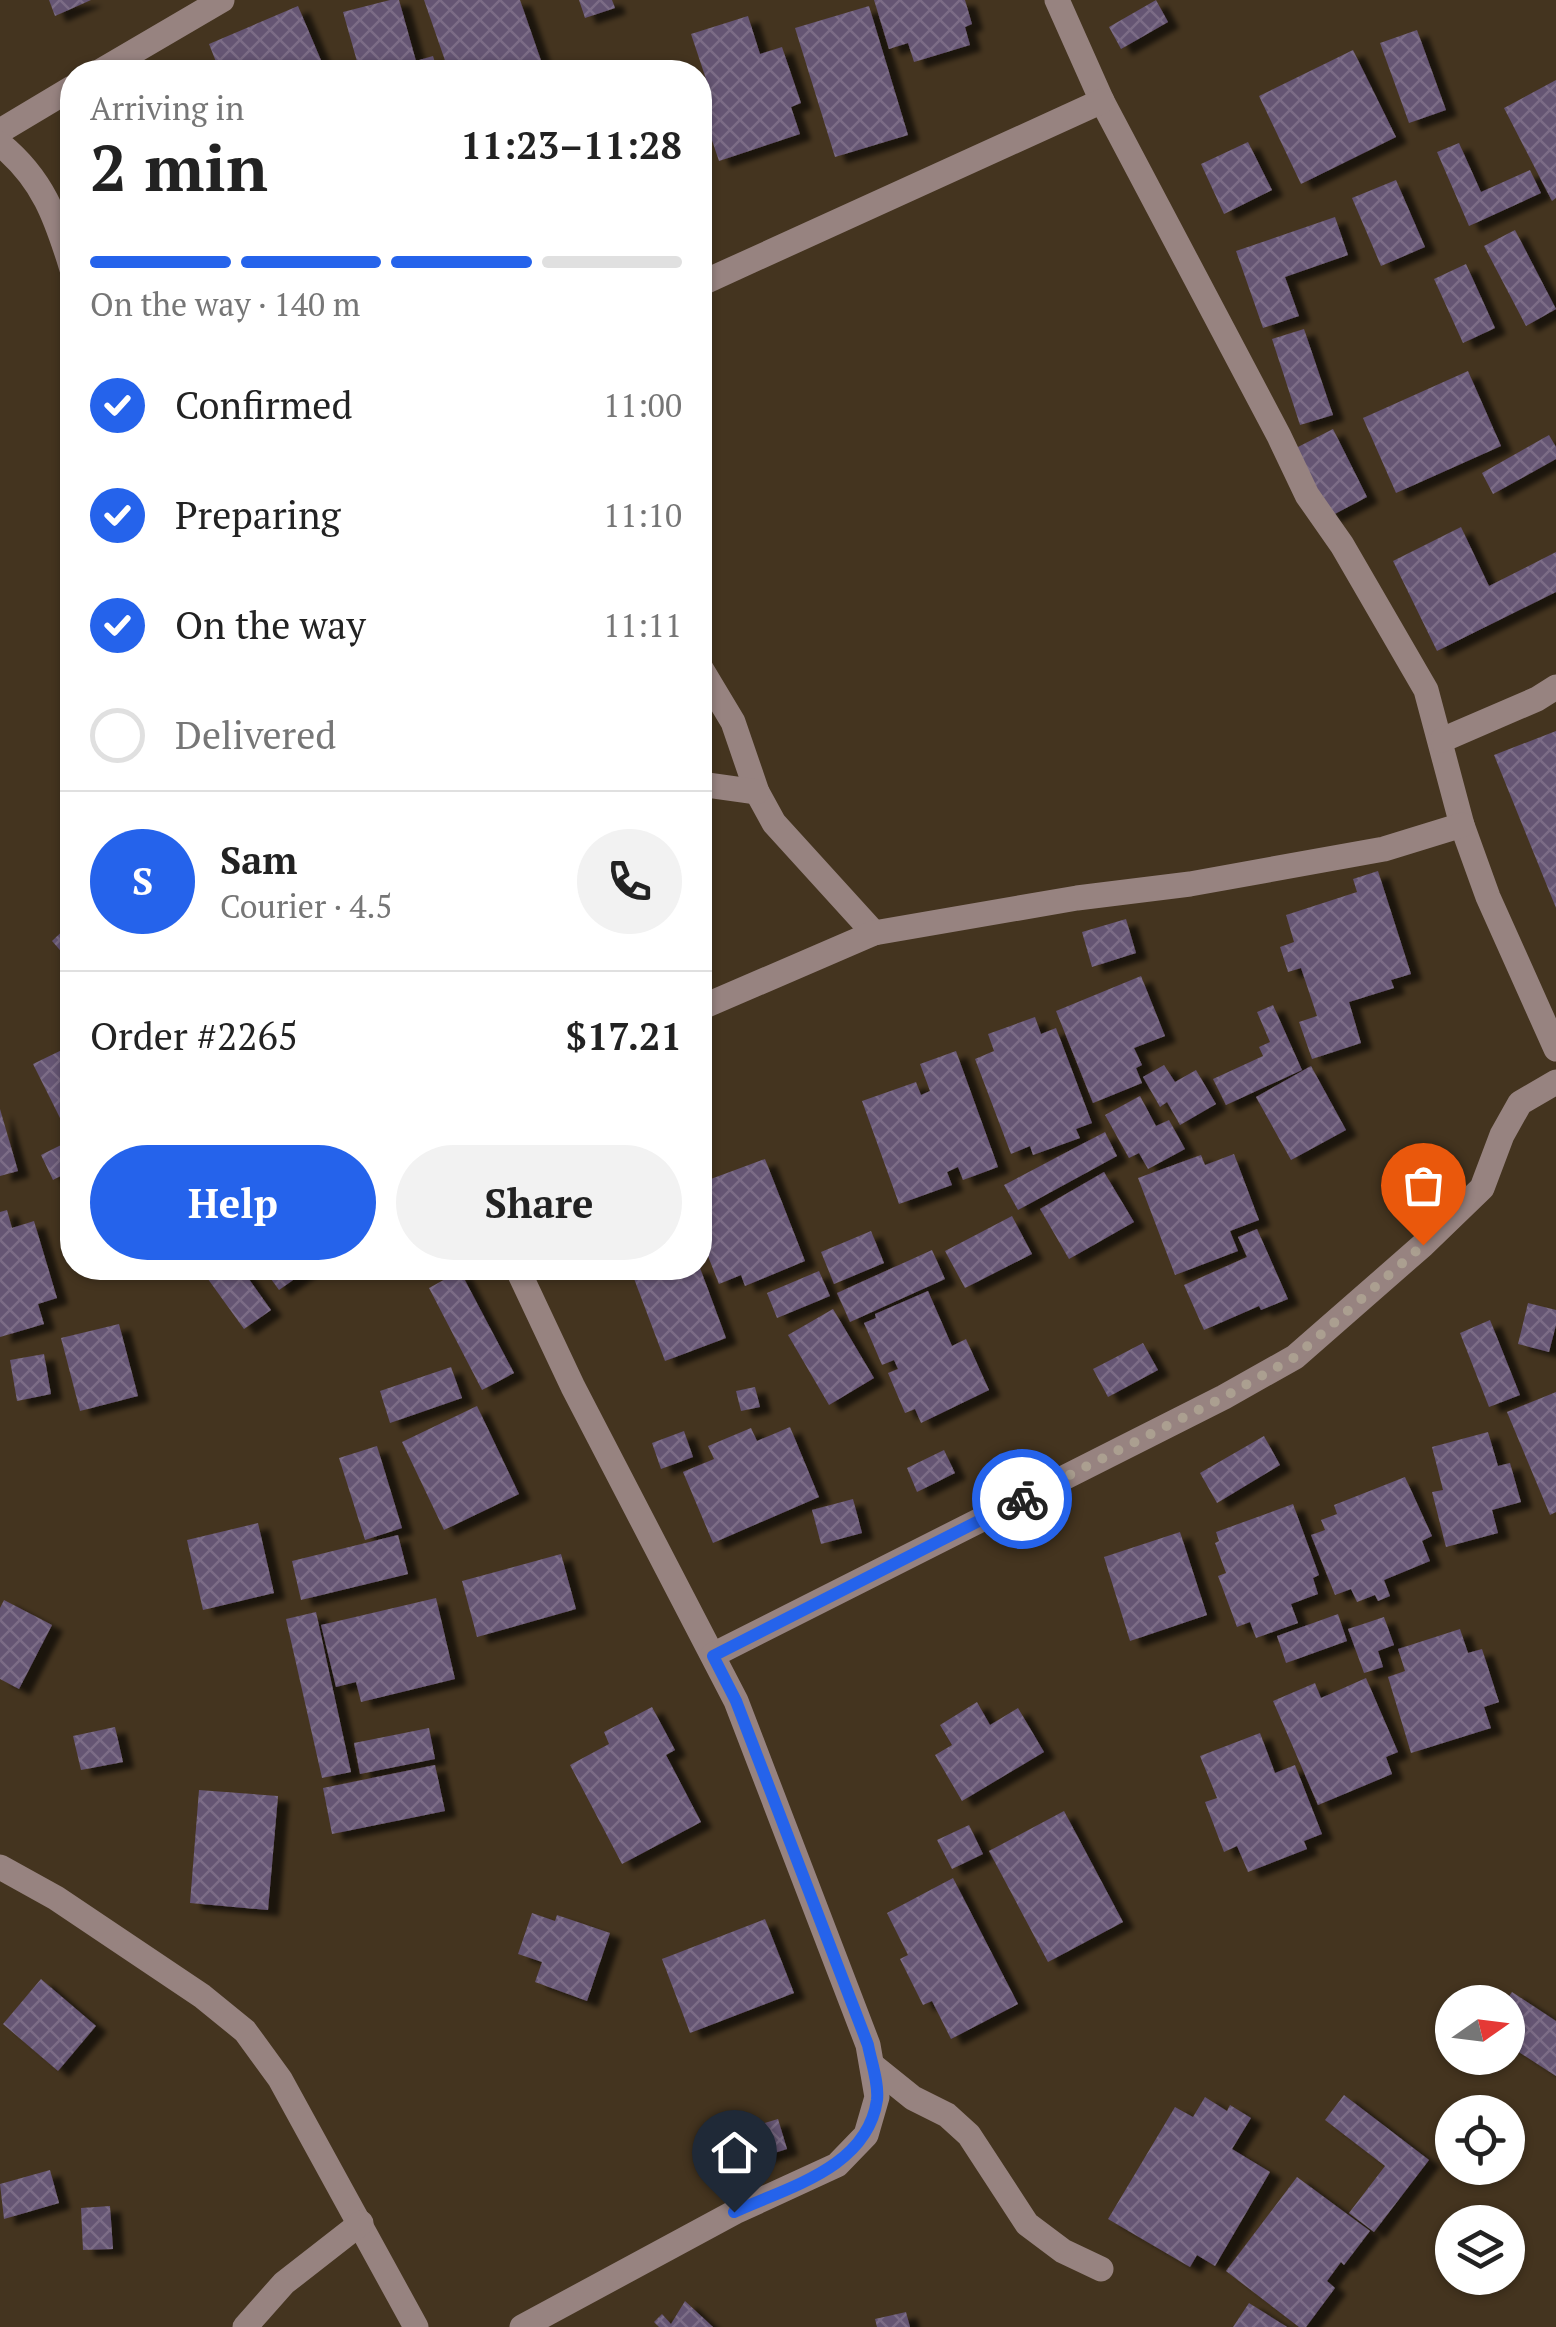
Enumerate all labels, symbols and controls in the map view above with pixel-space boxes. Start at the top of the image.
text: Arriving in [90,87,244,129]
text: 11:23–11:28 [460,120,682,170]
text: 2 min [90,123,268,210]
text: On the way · 140 m [90,283,360,325]
icon: check [90,378,145,433]
text: Confirmed [175,380,353,430]
text: 11:00 [603,384,682,426]
icon: check [90,488,145,543]
text: Preparing [175,490,341,540]
text: 11:10 [603,494,682,536]
icon: check [90,598,145,653]
text: On the way [175,600,366,650]
text: 11:11 [603,604,682,646]
text: Delivered [175,710,336,760]
button: phone [577,829,682,934]
text: Sam [220,835,297,885]
text: S [132,856,153,906]
text: Courier · 4.5 [220,885,392,927]
text: Order #2265 [90,1011,298,1061]
text: $17.21 [565,1011,682,1061]
pin [1381,1143,1466,1246]
button: Help [90,1145,376,1260]
button: Share [396,1145,682,1260]
icon: bag [1396,1158,1451,1213]
courier [972,1449,1072,1549]
icon: bike [995,1472,1050,1527]
north arrow [1435,1985,1525,2075]
map controls [1435,1985,1525,2295]
button: locate [1435,2095,1525,2185]
pin [692,2110,777,2213]
icon: home [707,2125,762,2180]
button: layers [1435,2205,1525,2295]

